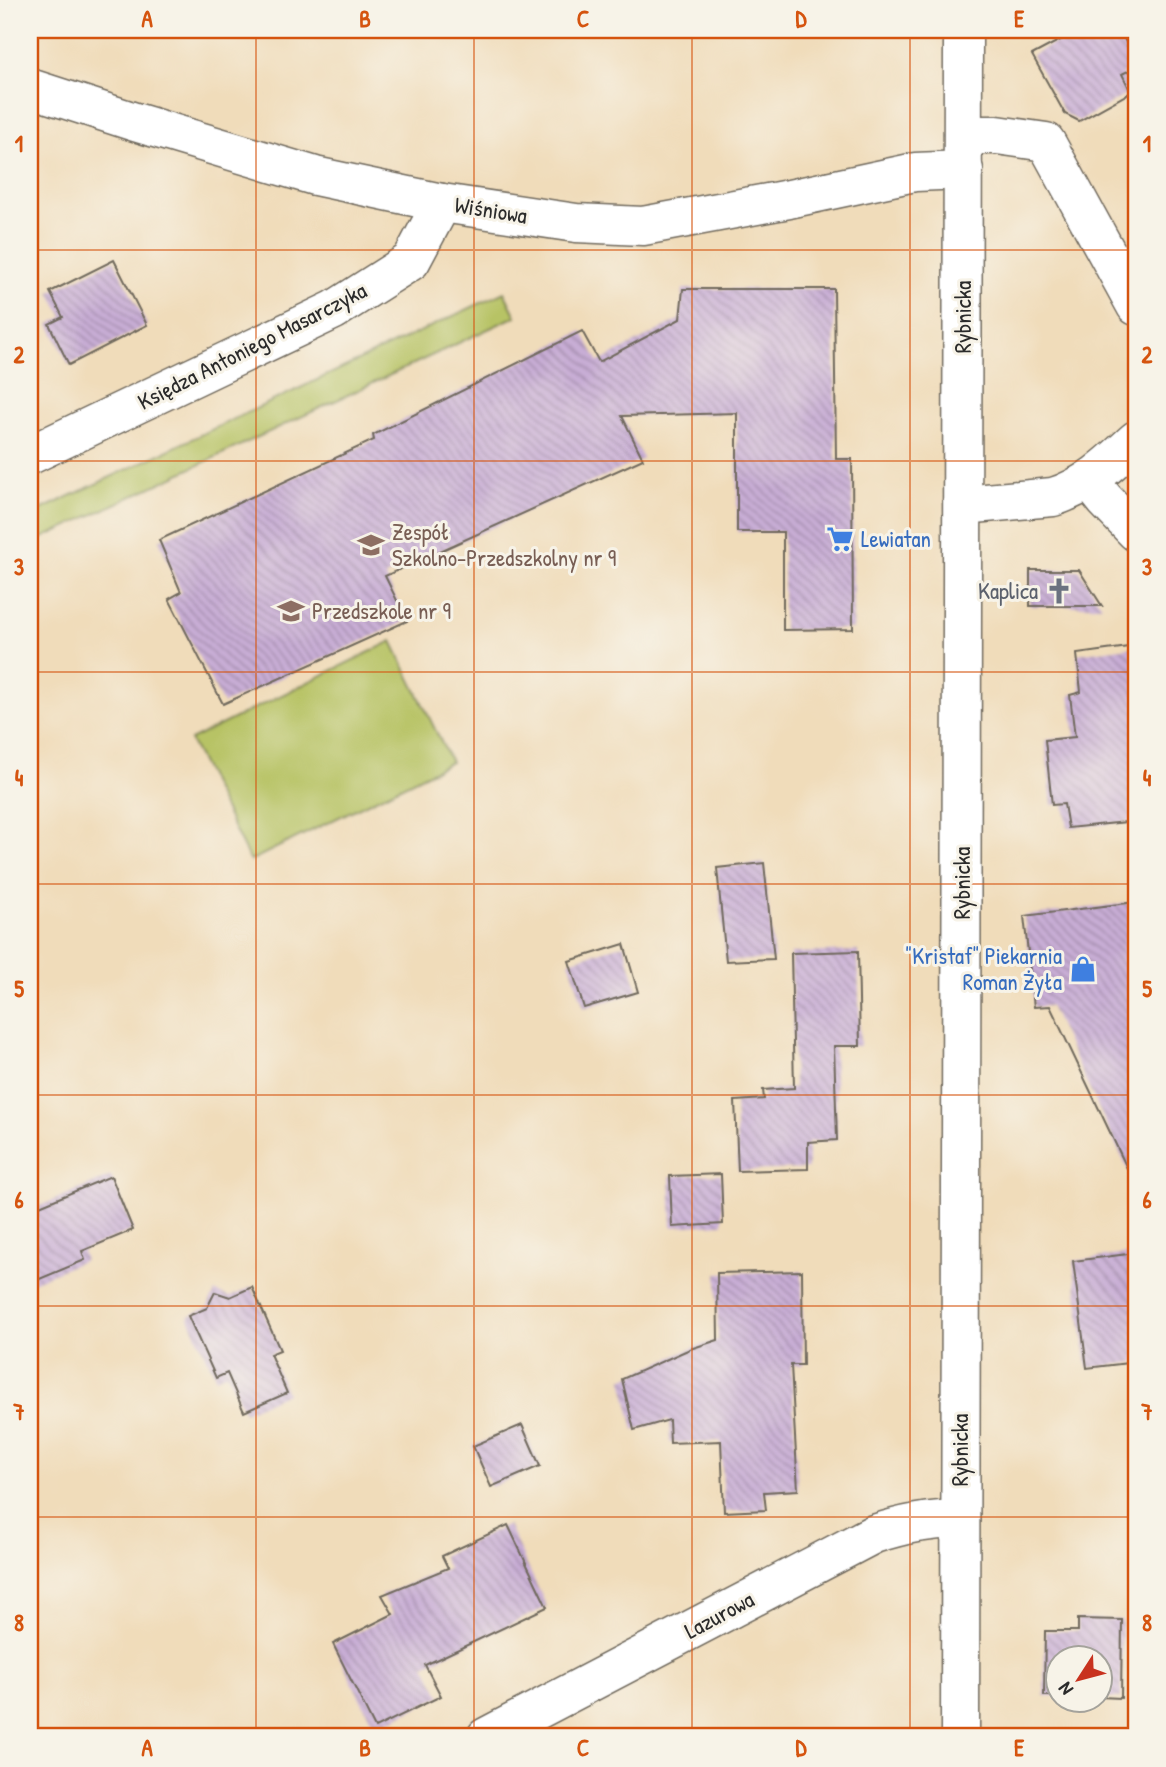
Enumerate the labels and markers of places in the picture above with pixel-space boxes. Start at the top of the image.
place label: Zespół Szkolno-Przedszkolny nr 9 [392,516,616,573]
place label: Lewiatan [861,523,931,554]
supermarket icon: Lewiatan [825,524,855,554]
school or university icon: Zespół Szkolno-Przedszkolny nr 9 [356,530,386,560]
place label: Kaplica [978,575,1038,606]
church icon: Kaplica [1044,576,1074,606]
place label: Przedszkole nr 9 [312,595,451,626]
school or university icon: Przedszkole nr 9 [276,596,306,626]
place label: "Kristaf" Piekarnia Roman Żyła [905,940,1062,997]
shop icon: "Kristaf" Piekarnia Roman Żyła [1068,954,1098,984]

